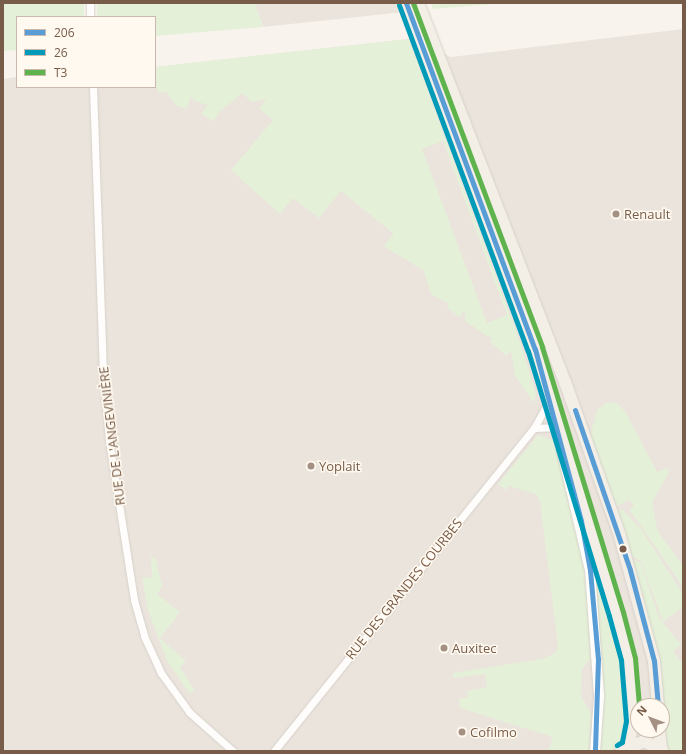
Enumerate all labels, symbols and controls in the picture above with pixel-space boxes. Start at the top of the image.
legend [16,16,156,88]
text: 206 [54,24,75,41]
text: 26 [54,44,68,61]
text: T3 [54,64,67,81]
place label: Renault [624,206,670,222]
marker: Renault [611,209,621,219]
street label: RUE DE L'ANGEVINIÈRE [96,366,128,506]
place label: Yoplait [319,458,360,474]
marker: Yoplait [306,461,316,471]
street label: RUE DES GRANDES COURBES [342,516,466,662]
unlabelled marker [618,544,628,554]
place label: Auxitec [452,640,496,656]
marker: Auxitec [439,643,449,653]
north arrow [630,698,670,738]
text: N [633,702,650,719]
place label: Cofilmo [470,724,517,740]
marker: Cofilmo [457,727,467,737]

